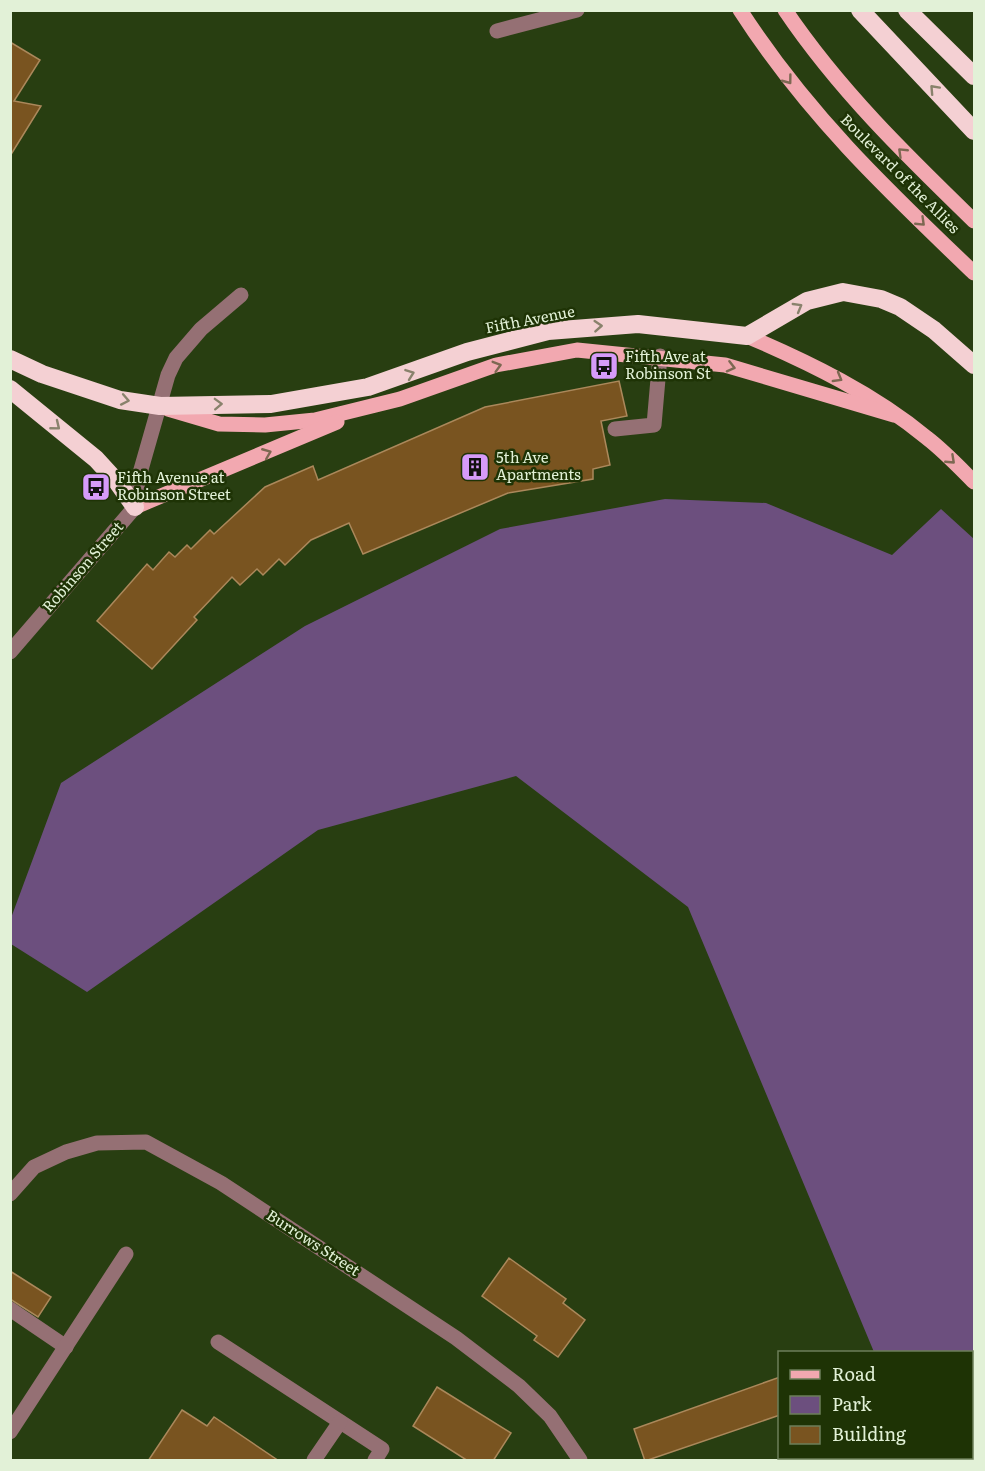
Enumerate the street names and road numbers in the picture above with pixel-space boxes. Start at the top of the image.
street label: Boulevard of the Allies [836,108,966,238]
street label: Fifth Avenue [483,299,577,338]
street label: Robinson Street [36,515,128,617]
street label: Burrows Street [262,1203,365,1281]

